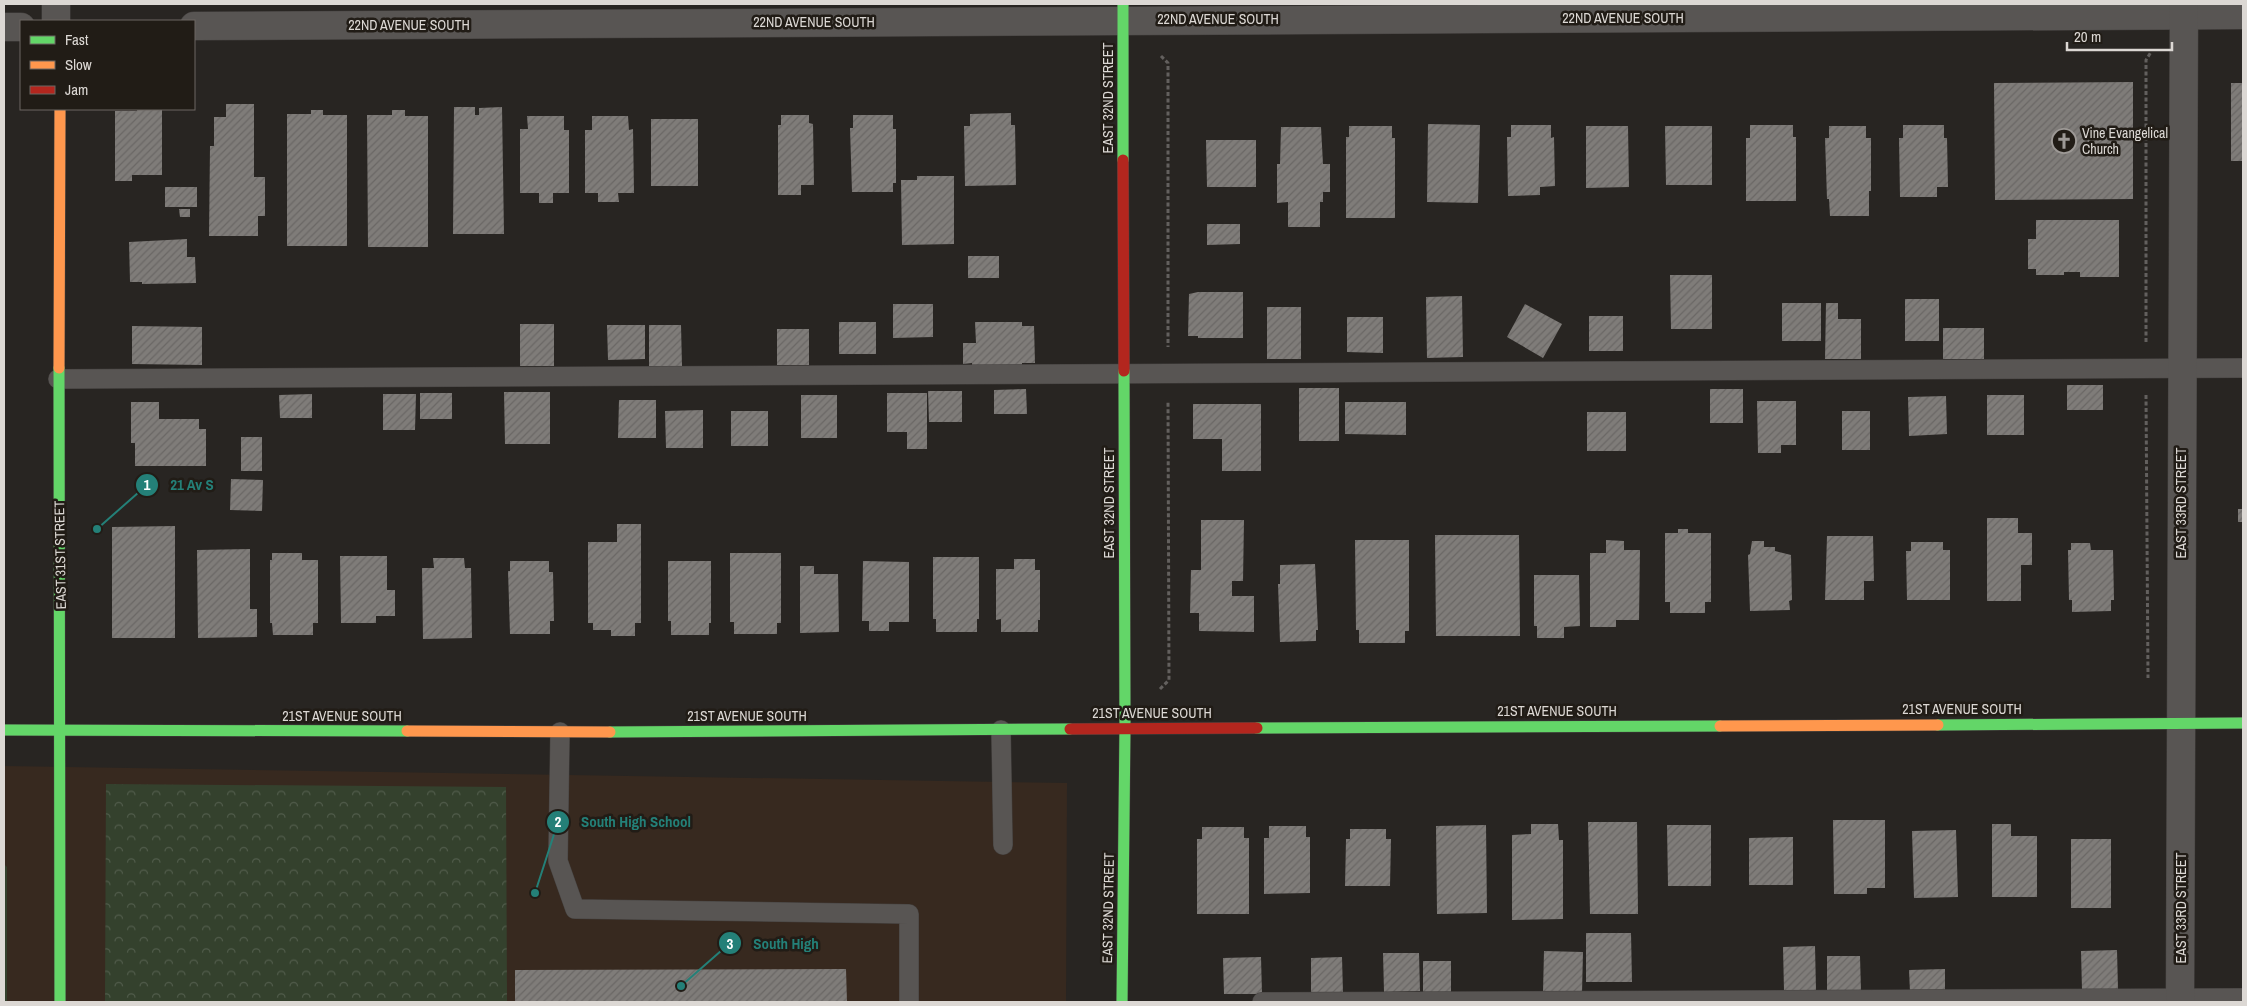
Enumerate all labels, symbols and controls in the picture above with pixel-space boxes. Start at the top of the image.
street label: 22ND AVENUE SOUTH [1562,9,1684,27]
street label: 22ND AVENUE SOUTH [1157,10,1279,28]
street label: 22ND AVENUE SOUTH [753,13,875,31]
street label: 22ND AVENUE SOUTH [348,16,470,34]
legend [20,20,195,110]
scale bar [2067,20,2172,52]
text: 20 m [2074,26,2101,47]
text: Fast [65,29,89,50]
street label: EAST 32ND STREET [1099,43,1117,153]
text: Slow [65,54,92,75]
text: Jam [65,79,88,100]
place label: Vine Evangelical Church [2082,124,2168,158]
church icon: Vine Evangelical Church [2051,128,2077,154]
street label: EAST 32ND STREET [1100,448,1118,558]
street label: EAST 33RD STREET [2172,448,2190,558]
callout: 21 Av S [135,470,224,500]
text: 1 [144,474,151,495]
text: 21 Av S [170,474,214,495]
street label: EAST 31ST STREET [50,500,70,610]
street label: 21ST AVENUE SOUTH [1902,700,2022,718]
street label: 21ST AVENUE SOUTH [1497,702,1617,720]
street label: 21ST AVENUE SOUTH [1092,704,1212,722]
street label: 21ST AVENUE SOUTH [282,707,402,725]
street label: 21ST AVENUE SOUTH [687,707,807,725]
callout: South High School [546,807,701,837]
text: 2 [555,811,562,832]
text: South High School [581,811,691,832]
street label: EAST 32ND STREET [1098,852,1118,964]
street label: EAST 33RD STREET [2172,853,2190,963]
callout: South High [718,928,828,958]
text: 3 [727,933,734,954]
text: South High [753,933,819,954]

